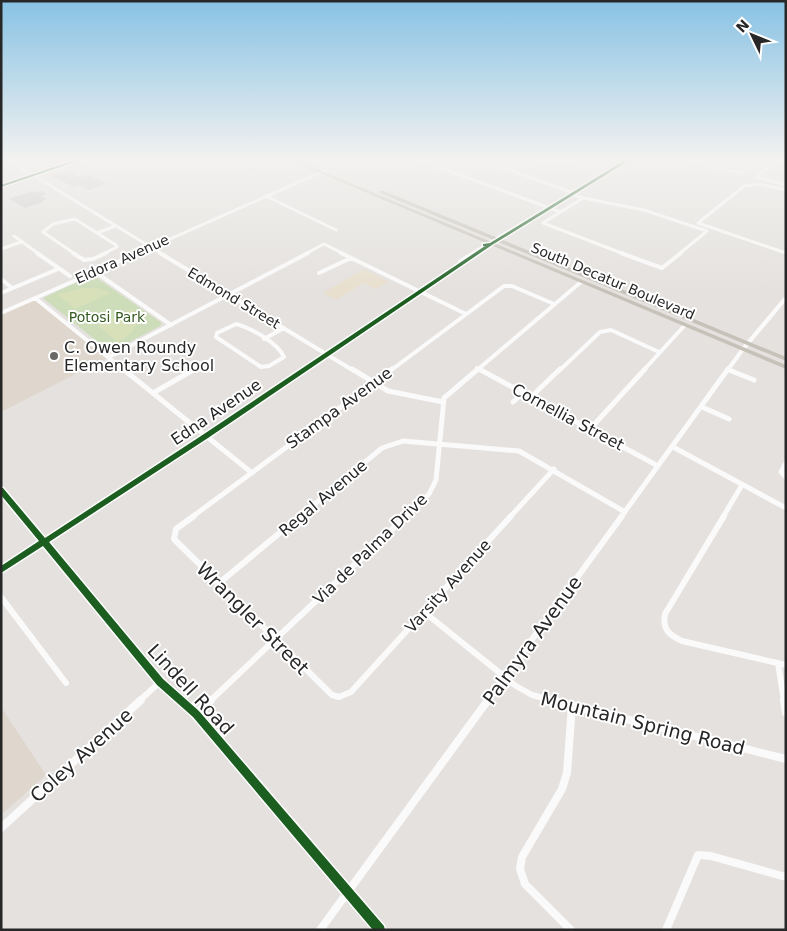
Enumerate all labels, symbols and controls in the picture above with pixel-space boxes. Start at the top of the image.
north arrow [727,10,777,60]
text: N [733,16,752,36]
street label: Eldora Avenue [73,231,171,287]
street label: South Decatur Boulevard [529,239,697,323]
street label: Edmond Street [185,264,283,332]
park label: Potosi Park [69,309,146,325]
place label: C. Owen Roundy Elementary School [64,338,214,375]
marker: C. Owen Roundy Elementary School [48,350,60,362]
street label: Stampa Avenue [282,363,396,453]
street label: Edna Avenue [167,375,265,449]
street label: Cornellia Street [509,379,627,455]
street label: Regal Avenue [275,456,371,540]
street label: Via de Palma Drive [309,490,431,608]
street label: Varsity Avenue [401,535,495,637]
street label: Wrangler Street [192,557,314,679]
street label: Palmyra Avenue [478,571,586,709]
street label: Lindell Road [143,639,239,739]
street label: Mountain Spring Road [539,687,747,759]
street label: Coley Avenue [25,703,137,807]

